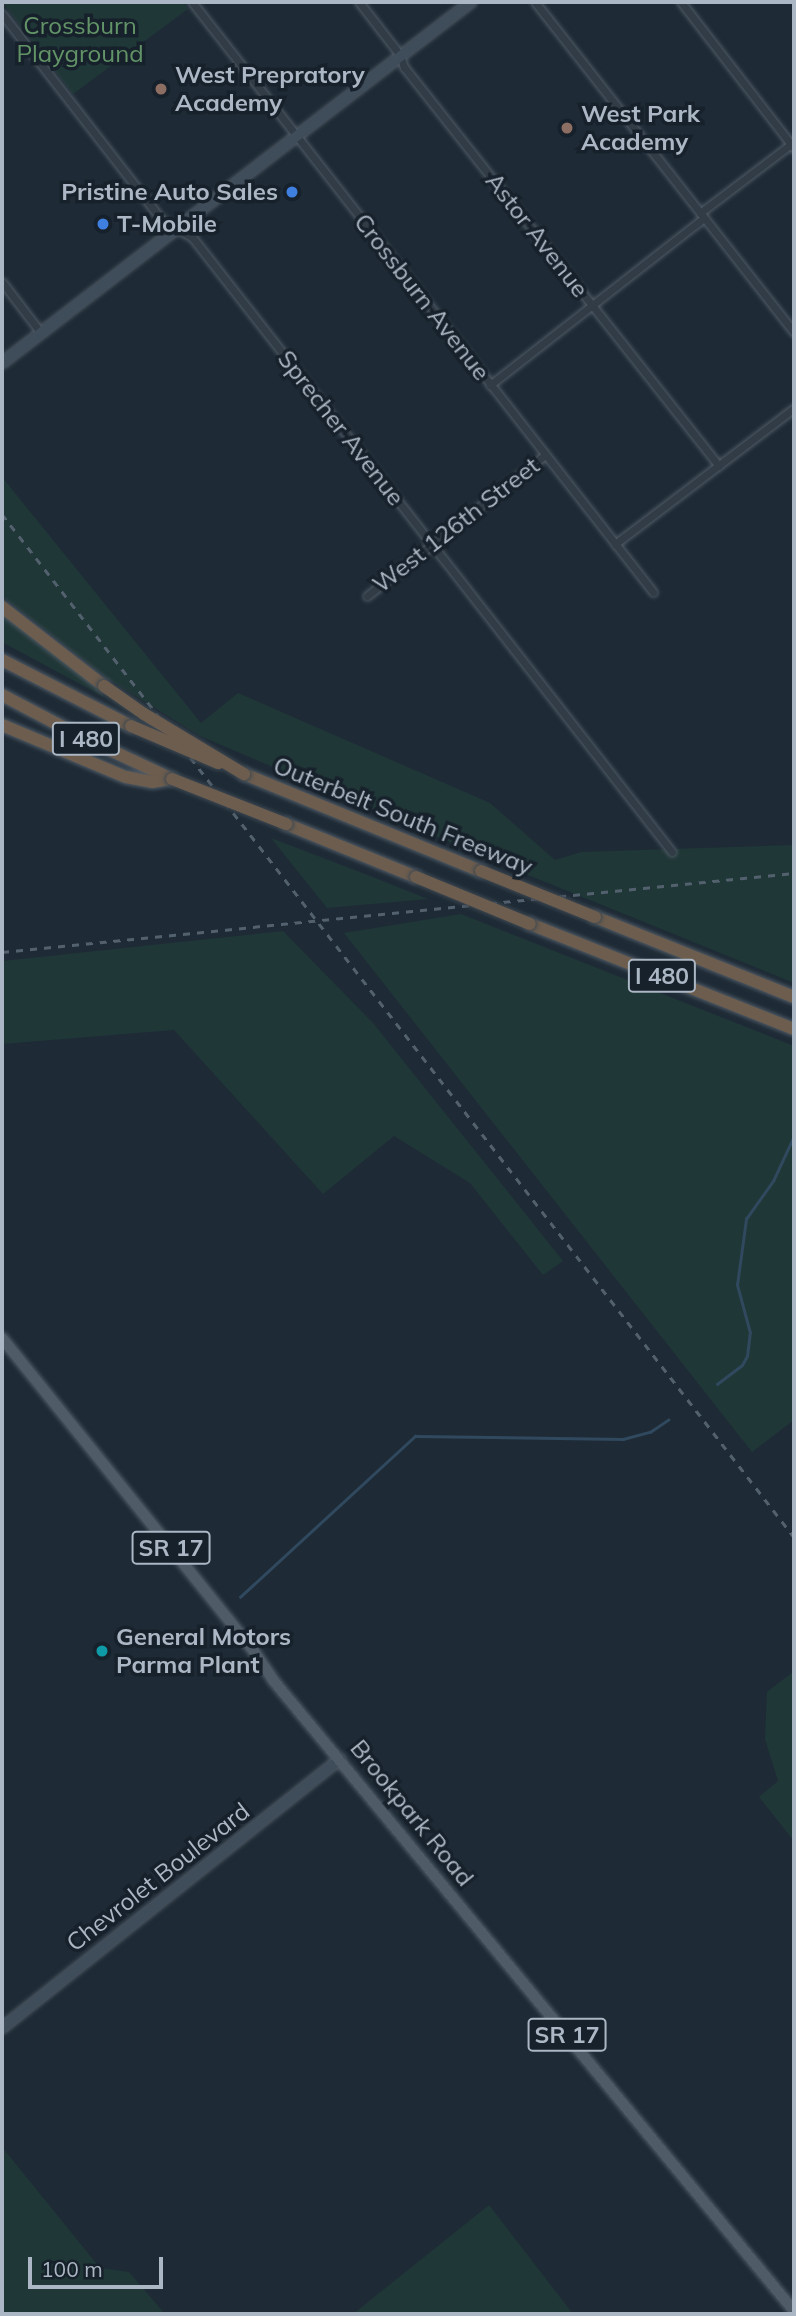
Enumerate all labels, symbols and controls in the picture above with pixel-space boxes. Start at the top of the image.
park label: Crossburn Playground [16,12,144,68]
place label: West Prepratory Academy [175,61,365,117]
marker: West Prepratory Academy [153,81,169,97]
place label: West Park Academy [581,100,700,156]
marker: West Park Academy [559,120,575,136]
street label: Astor Avenue [480,167,594,303]
place label: Pristine Auto Sales [61,178,278,206]
marker: Pristine Auto Sales [284,184,300,200]
street label: Crossburn Avenue [348,208,496,386]
place label: T-Mobile [117,210,217,238]
marker: T-Mobile [95,216,111,232]
street label: Sprecher Avenue [272,345,410,511]
street label: West 126th Street [367,451,545,599]
road number: I 480 [51,720,121,758]
street label: Outerbelt South Freeway [269,751,537,881]
road number: I 480 [627,956,697,995]
road number: SR 17 [131,1528,211,1568]
place label: General Motors Parma Plant [116,1623,291,1679]
marker: General Motors Parma Plant [94,1643,110,1659]
street label: Brookpark Road [344,1734,480,1892]
street label: Chevrolet Boulevard [61,1797,255,1957]
road number: SR 17 [527,2016,607,2054]
scale bar [32,2242,166,2286]
text: 100 m [41,2256,103,2282]

